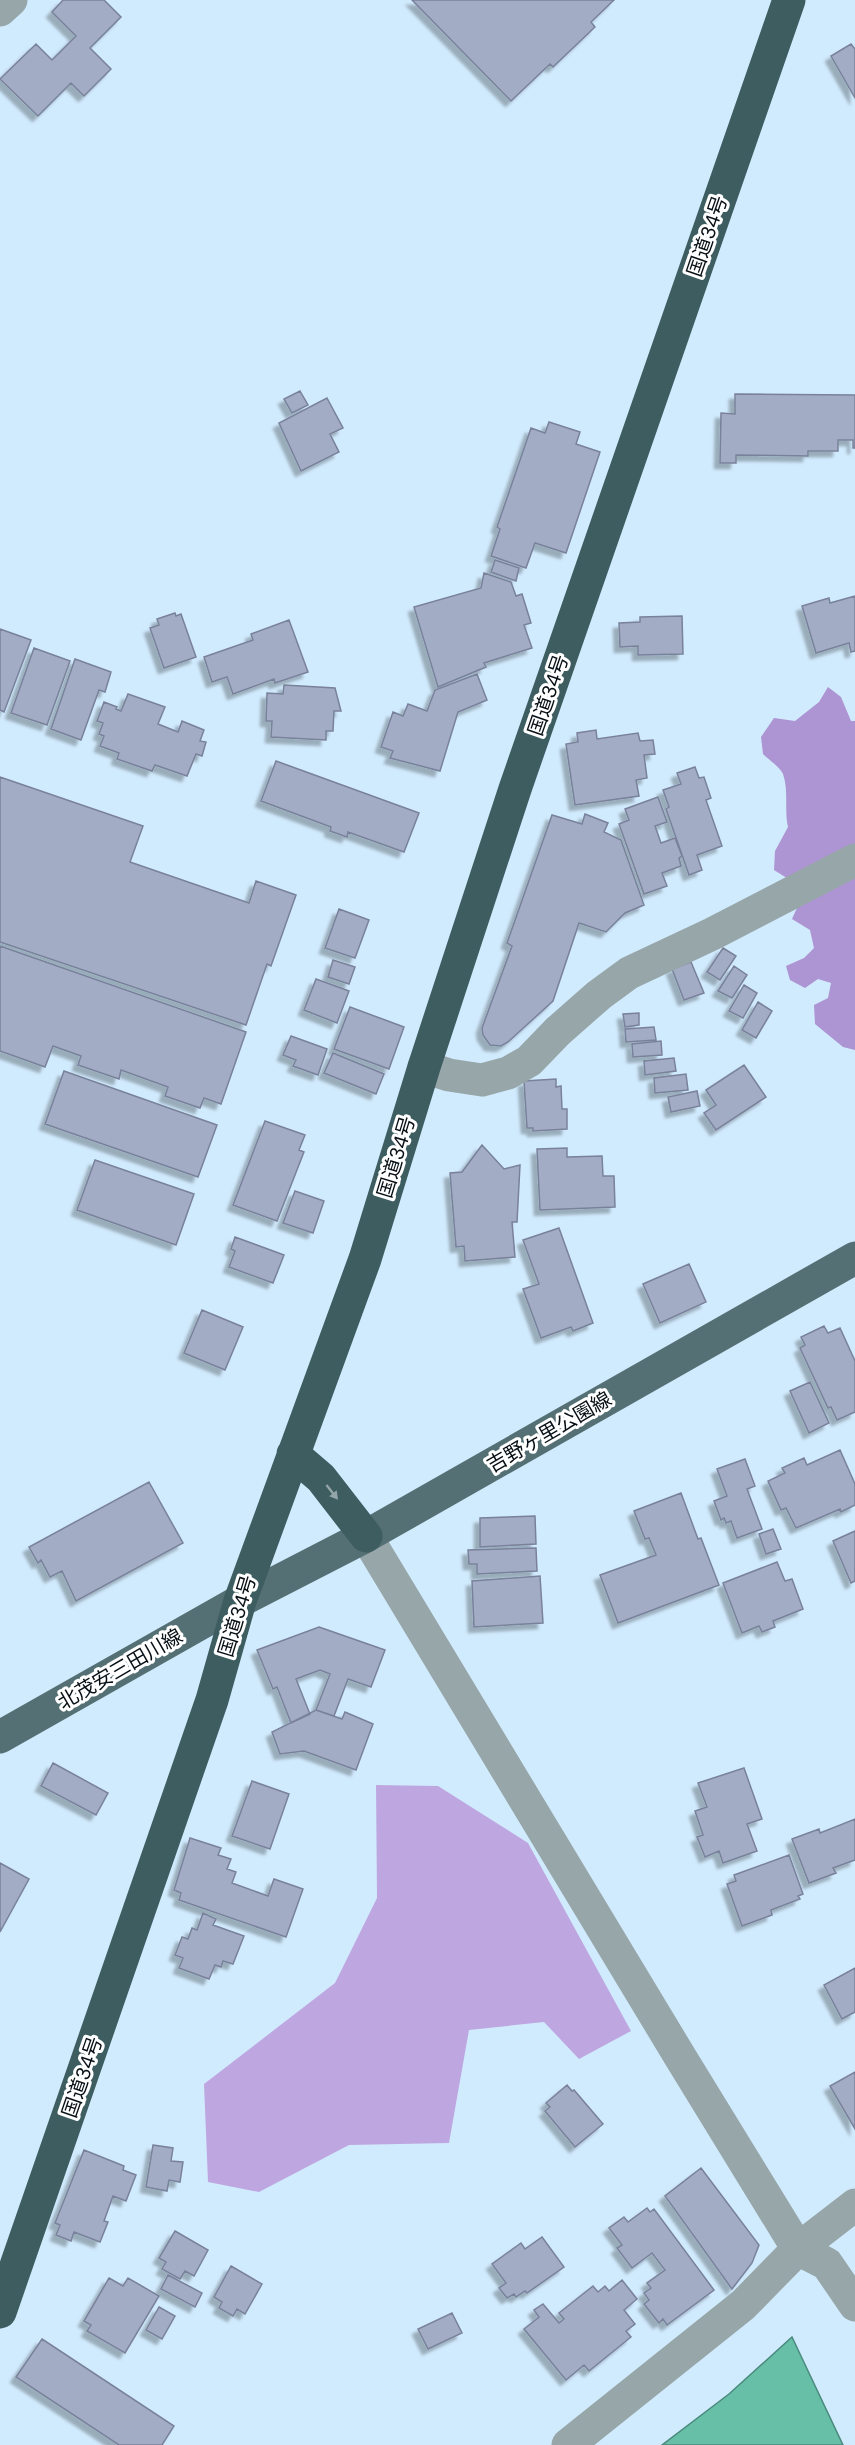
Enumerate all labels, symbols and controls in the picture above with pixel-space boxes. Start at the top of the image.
street label: 国道34号 [681,192,733,280]
street label: 国道34号 [522,651,574,739]
street label: 国道34号 [371,1113,421,1201]
street label: 吉野ヶ里公園線 [482,1386,616,1478]
one-way arrow [326,1484,339,1500]
street label: 国道34号 [212,1572,262,1660]
street label: 北茂安三田川線 [53,1623,187,1715]
street label: 国道34号 [56,2033,108,2121]

